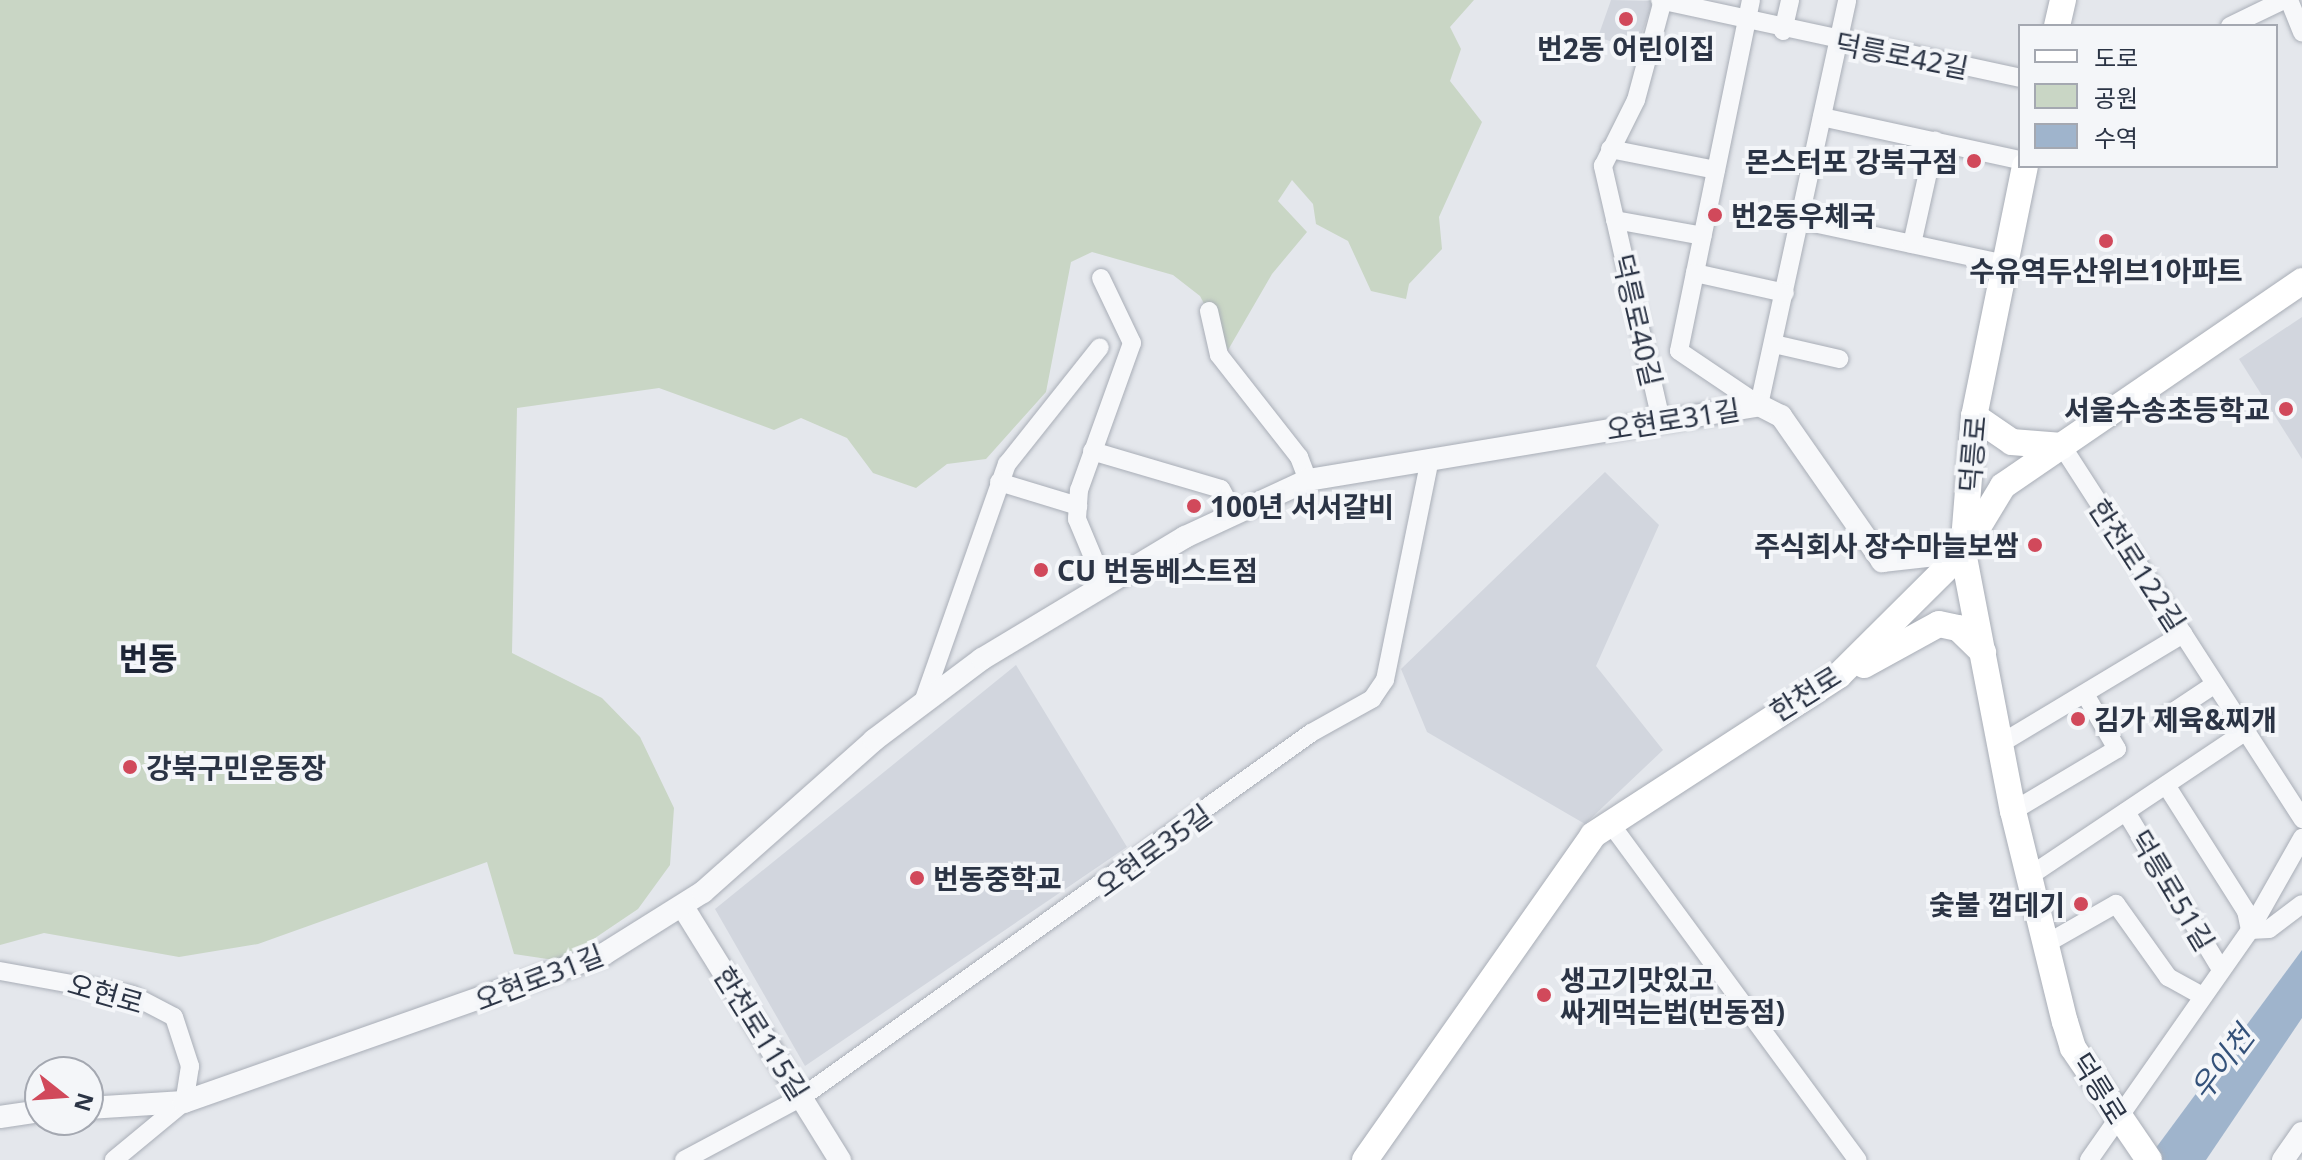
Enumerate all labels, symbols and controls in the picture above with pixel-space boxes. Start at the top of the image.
marker: 번2동 어린이집 [1617,10,1635,28]
legend [2018,24,2278,168]
street label: 덕릉로42길 [1832,26,1972,84]
place label: 번2동 어린이집 [1537,31,1715,65]
text: 도로 [2094,41,2138,74]
text: 공원 [2094,81,2138,114]
text: 수역 [2094,121,2138,154]
place label: 몬스터포 강북구점 [1745,144,1958,178]
marker: 몬스터포 강북구점 [1965,152,1983,170]
place label: 번2동우체국 [1731,198,1876,232]
marker: 번2동우체국 [1706,206,1724,224]
marker: 수유역두산위브1아파트 [2097,232,2115,250]
street label: 덕릉로40길 [1606,250,1670,390]
place label: 수유역두산위브1아파트 [1969,253,2243,287]
street label: 오현로31길 [1604,392,1742,446]
place label: 서울수송초등학교 [2064,392,2270,426]
marker: 서울수송초등학교 [2277,400,2295,418]
street label: 덕릉로 [1952,414,1992,494]
place label: 100년 서서갈비 [1210,489,1394,523]
street label: 한천로122길 [2083,492,2193,638]
marker: 100년 서서갈비 [1185,497,1203,515]
place label: 주식회사 장수마늘보쌈 [1754,528,2019,562]
marker: 주식회사 장수마늘보쌈 [2026,536,2044,554]
place label: CU 번동베스트점 [1057,553,1258,587]
marker: CU 번동베스트점 [1032,561,1050,579]
district label: 번동 [119,639,177,677]
street label: 한천로 [1763,658,1847,728]
place label: 김가 제육&찌개 [2094,702,2277,736]
marker: 김가 제육&찌개 [2069,710,2087,728]
place label: 강북구민운동장 [146,750,326,784]
marker: 강북구민운동장 [121,758,139,776]
street label: 오현로35길 [1088,797,1218,903]
street label: 덕릉로51길 [2124,823,2222,957]
place label: 번동중학교 [933,861,1062,895]
marker: 번동중학교 [908,869,926,887]
place label: 숯불 껍데기 [1929,887,2065,921]
marker: 숯불 껍데기 [2072,895,2090,913]
street label: 오현로31길 [470,937,608,1017]
street label: 한천로115길 [708,960,816,1106]
place label: 생고기맛있고 싸게먹는법(번동점) [1560,962,1785,1028]
street label: 오현로 [64,966,148,1020]
marker: 생고기맛있고 싸게먹는법(번동점) [1535,986,1553,1004]
water label: 우이천 [2183,1019,2261,1107]
street label: 덕릉로 [2065,1046,2135,1130]
north arrow [24,1056,104,1136]
text: N [68,1089,102,1115]

